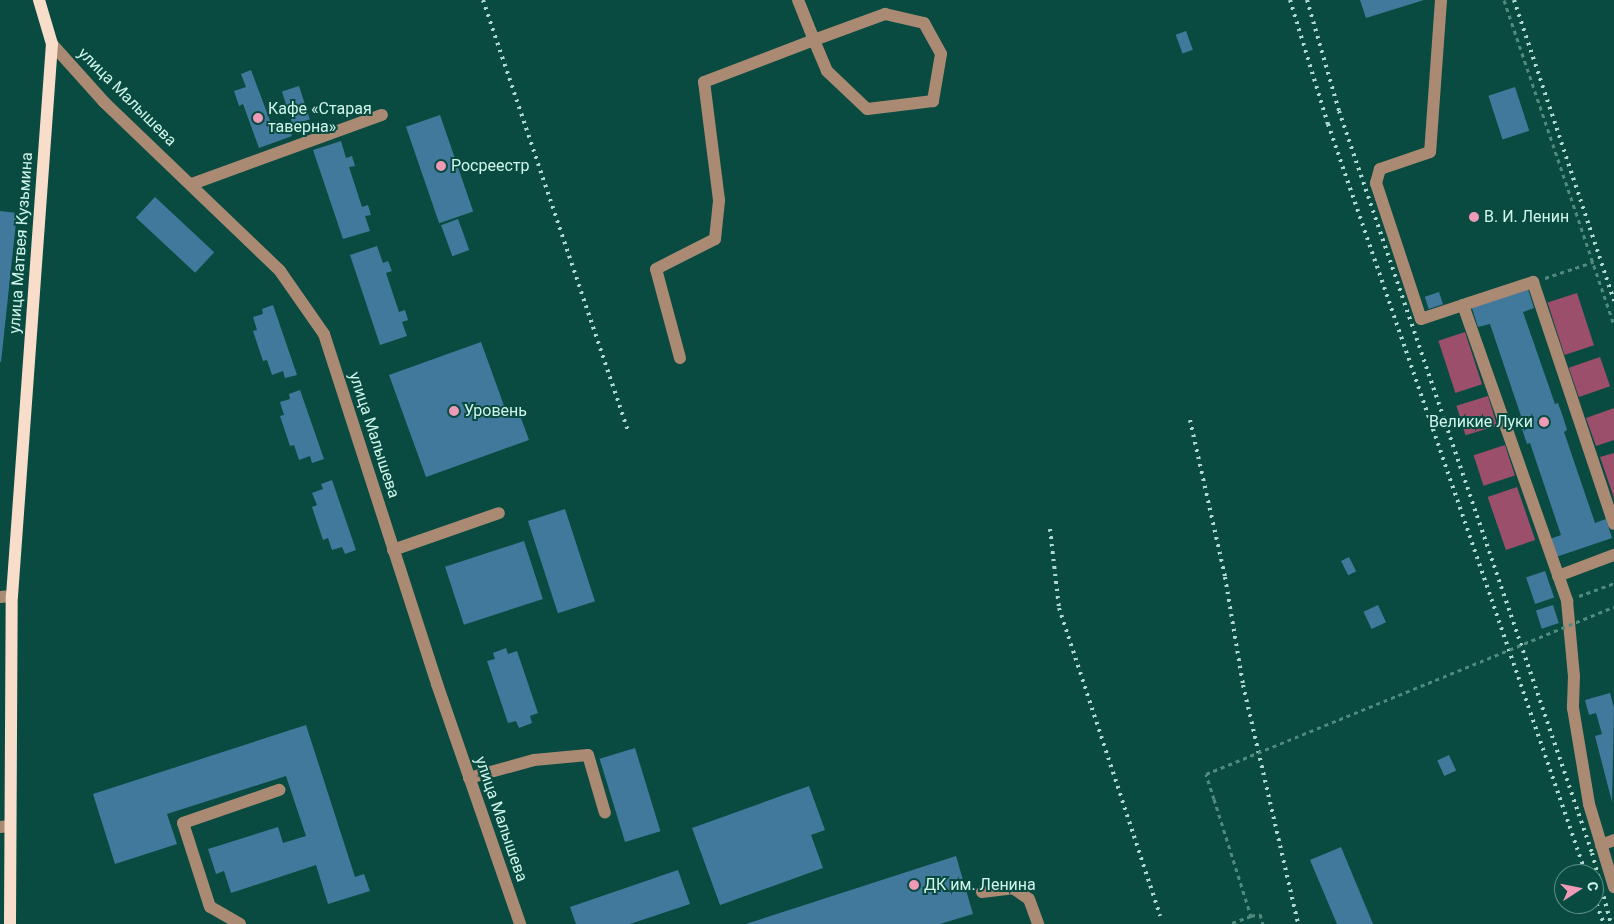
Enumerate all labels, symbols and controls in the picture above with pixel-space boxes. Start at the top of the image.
street label: улица Малышева [74,44,180,150]
place label: Кафе «Старая таверна» [268,99,372,137]
marker: Кафе «Старая таверна» [252,112,264,124]
street label: улица Матвея Кузьмина [5,152,37,334]
place label: Росреестр [451,156,530,176]
marker: Росреестр [435,160,447,172]
place label: В. И. Ленин [1484,207,1569,227]
marker: В. И. Ленин [1468,211,1480,223]
street label: улица Малышева [345,369,403,501]
place label: Уровень [464,401,527,421]
marker: Уровень [448,405,460,417]
place label: Великие Луки [1429,412,1533,432]
marker: Великие Луки [1537,415,1551,429]
street label: улица Малышева [471,754,531,884]
north arrow [1554,864,1604,914]
place label: ДК им. Ленина [924,875,1036,895]
marker: ДК им. Ленина [908,879,920,891]
text: С [1584,880,1601,892]

